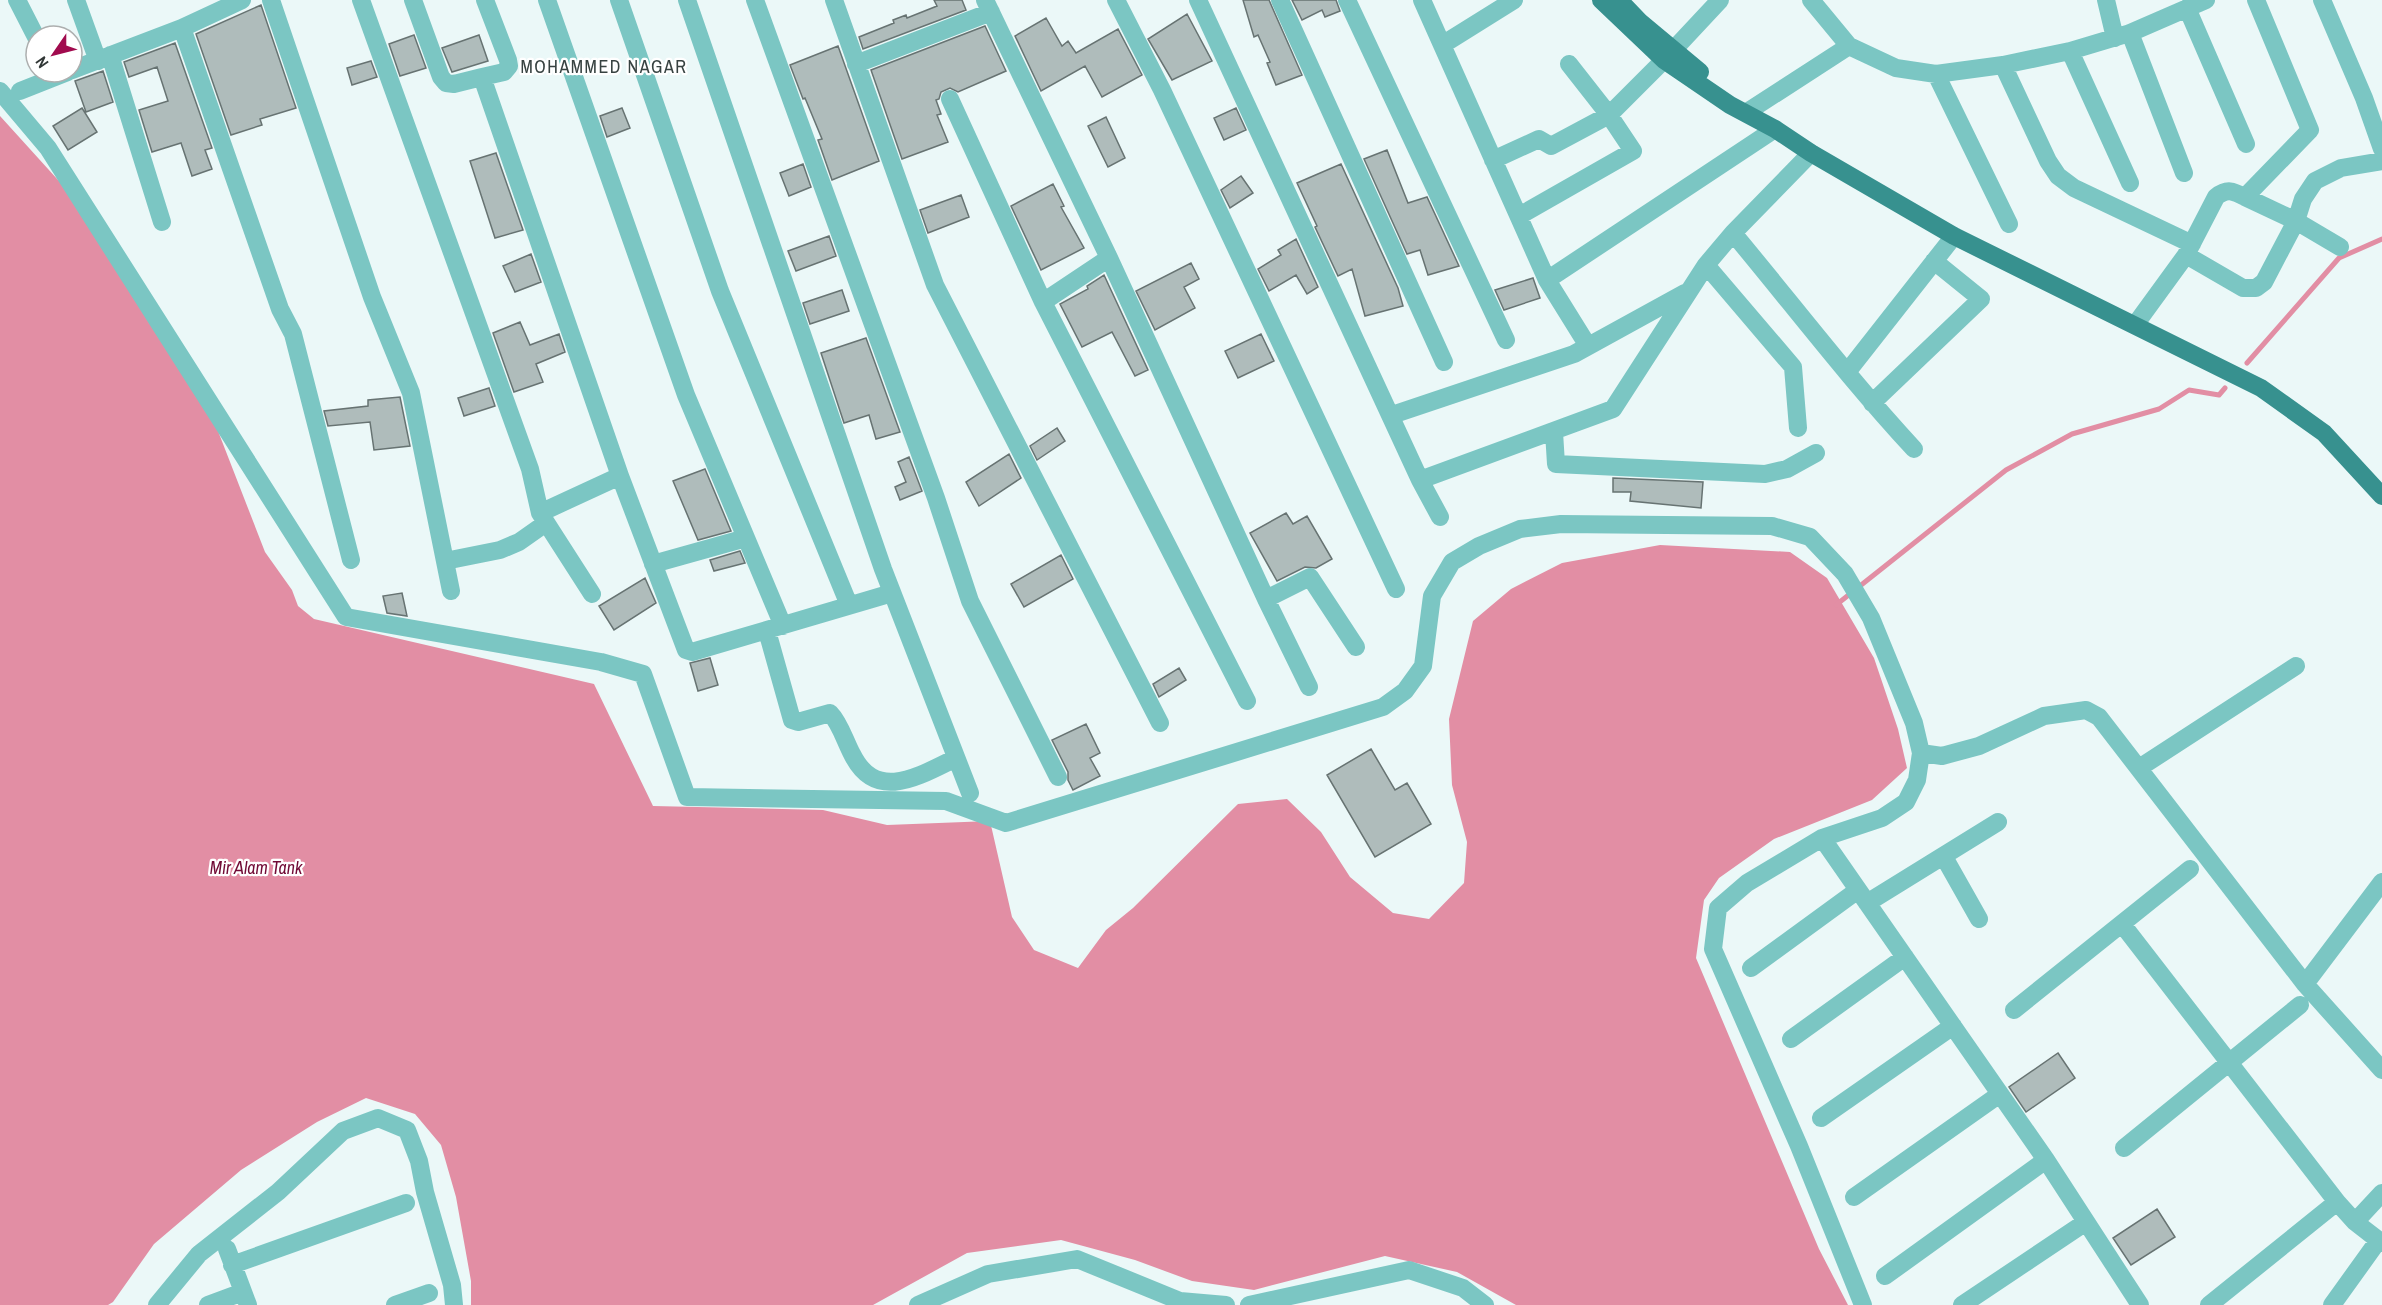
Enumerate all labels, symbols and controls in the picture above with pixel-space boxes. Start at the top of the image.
north arrow [24,24,84,84]
text: N [30,52,53,73]
district label: MOHAMMED NAGAR [521,54,687,79]
water label: Mir Alam Tank [210,855,303,880]

